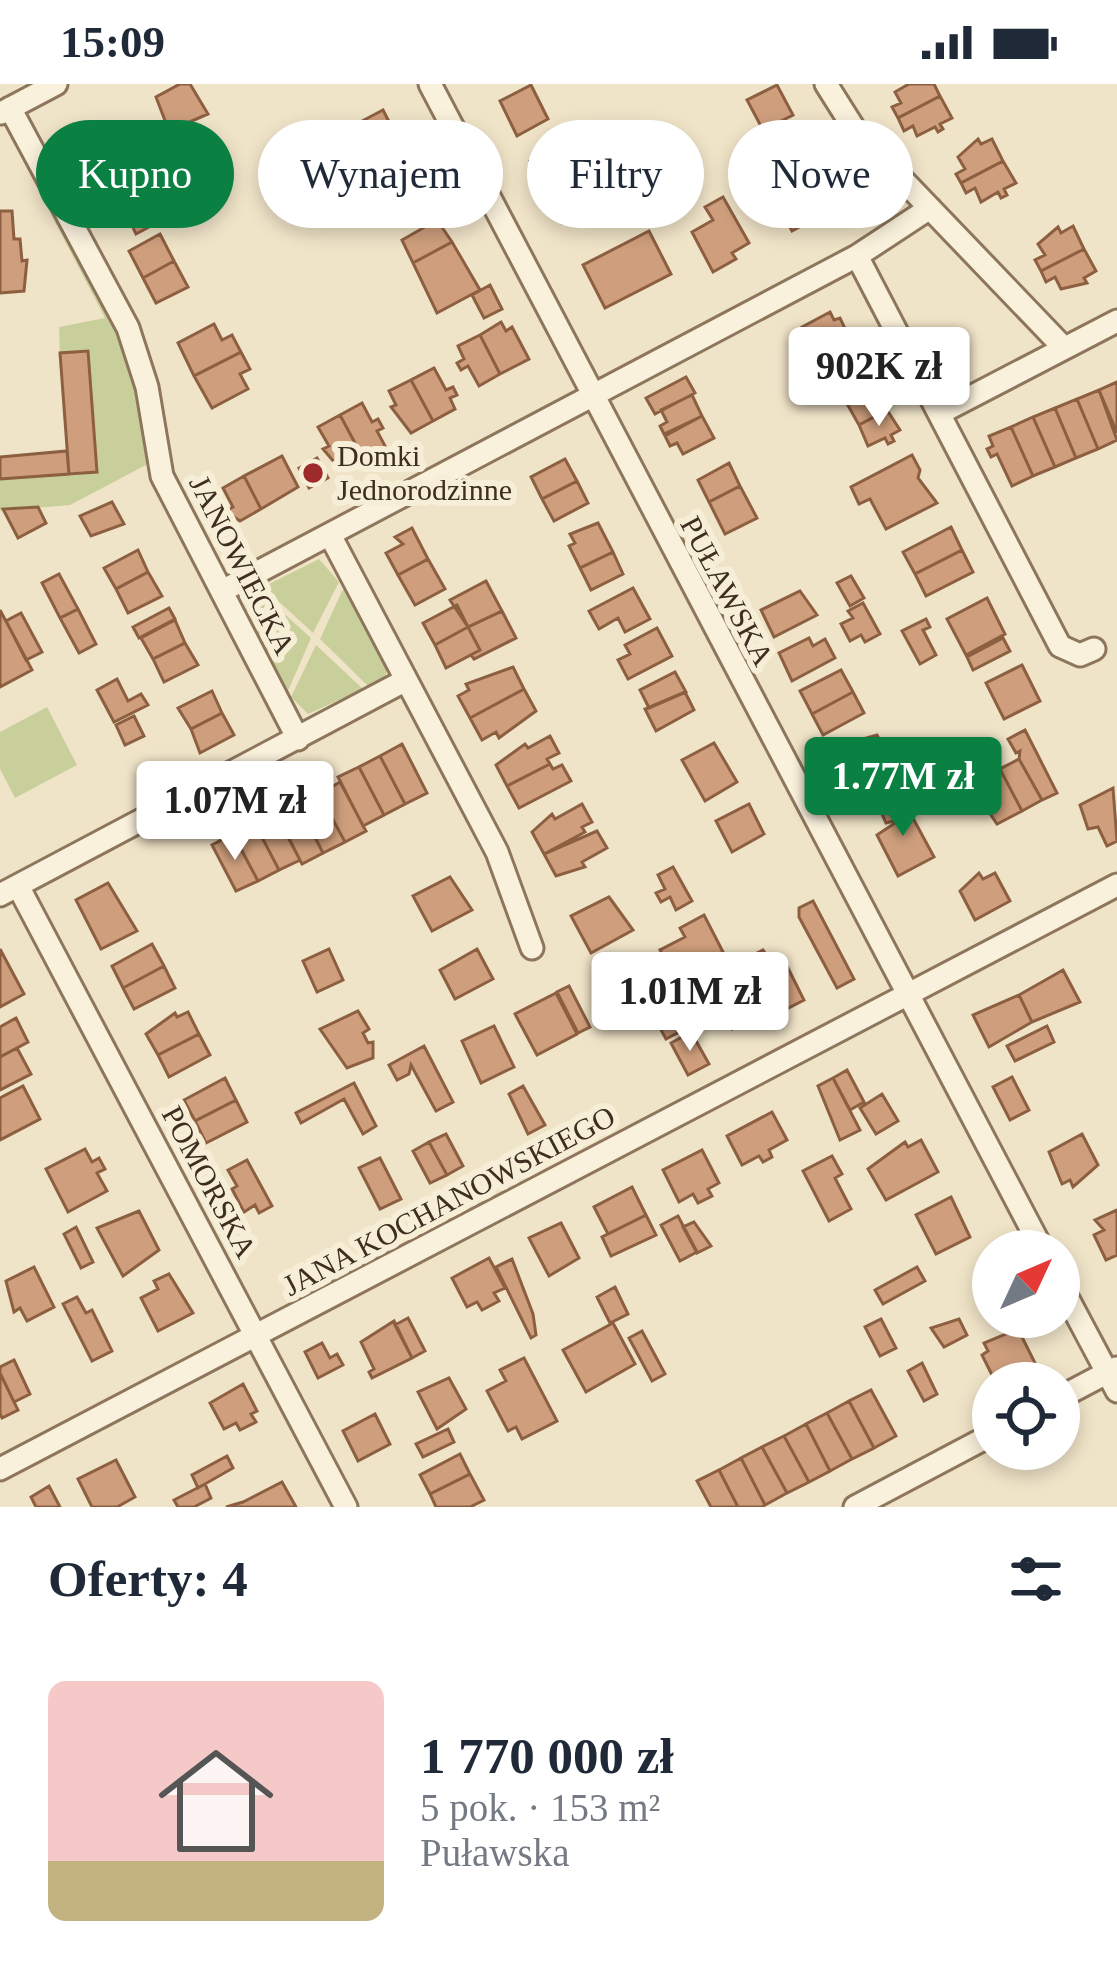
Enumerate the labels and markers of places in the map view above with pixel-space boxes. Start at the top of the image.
pin: 902K zł [768,327,990,429]
place label: Domki Jednorodzinne [337,439,512,506]
marker: Domki Jednorodzinne [300,460,326,486]
pin: 1.77M zł [779,737,1027,839]
pin: 1.07M zł [111,761,359,863]
pin: 1.01M zł [566,952,814,1054]

